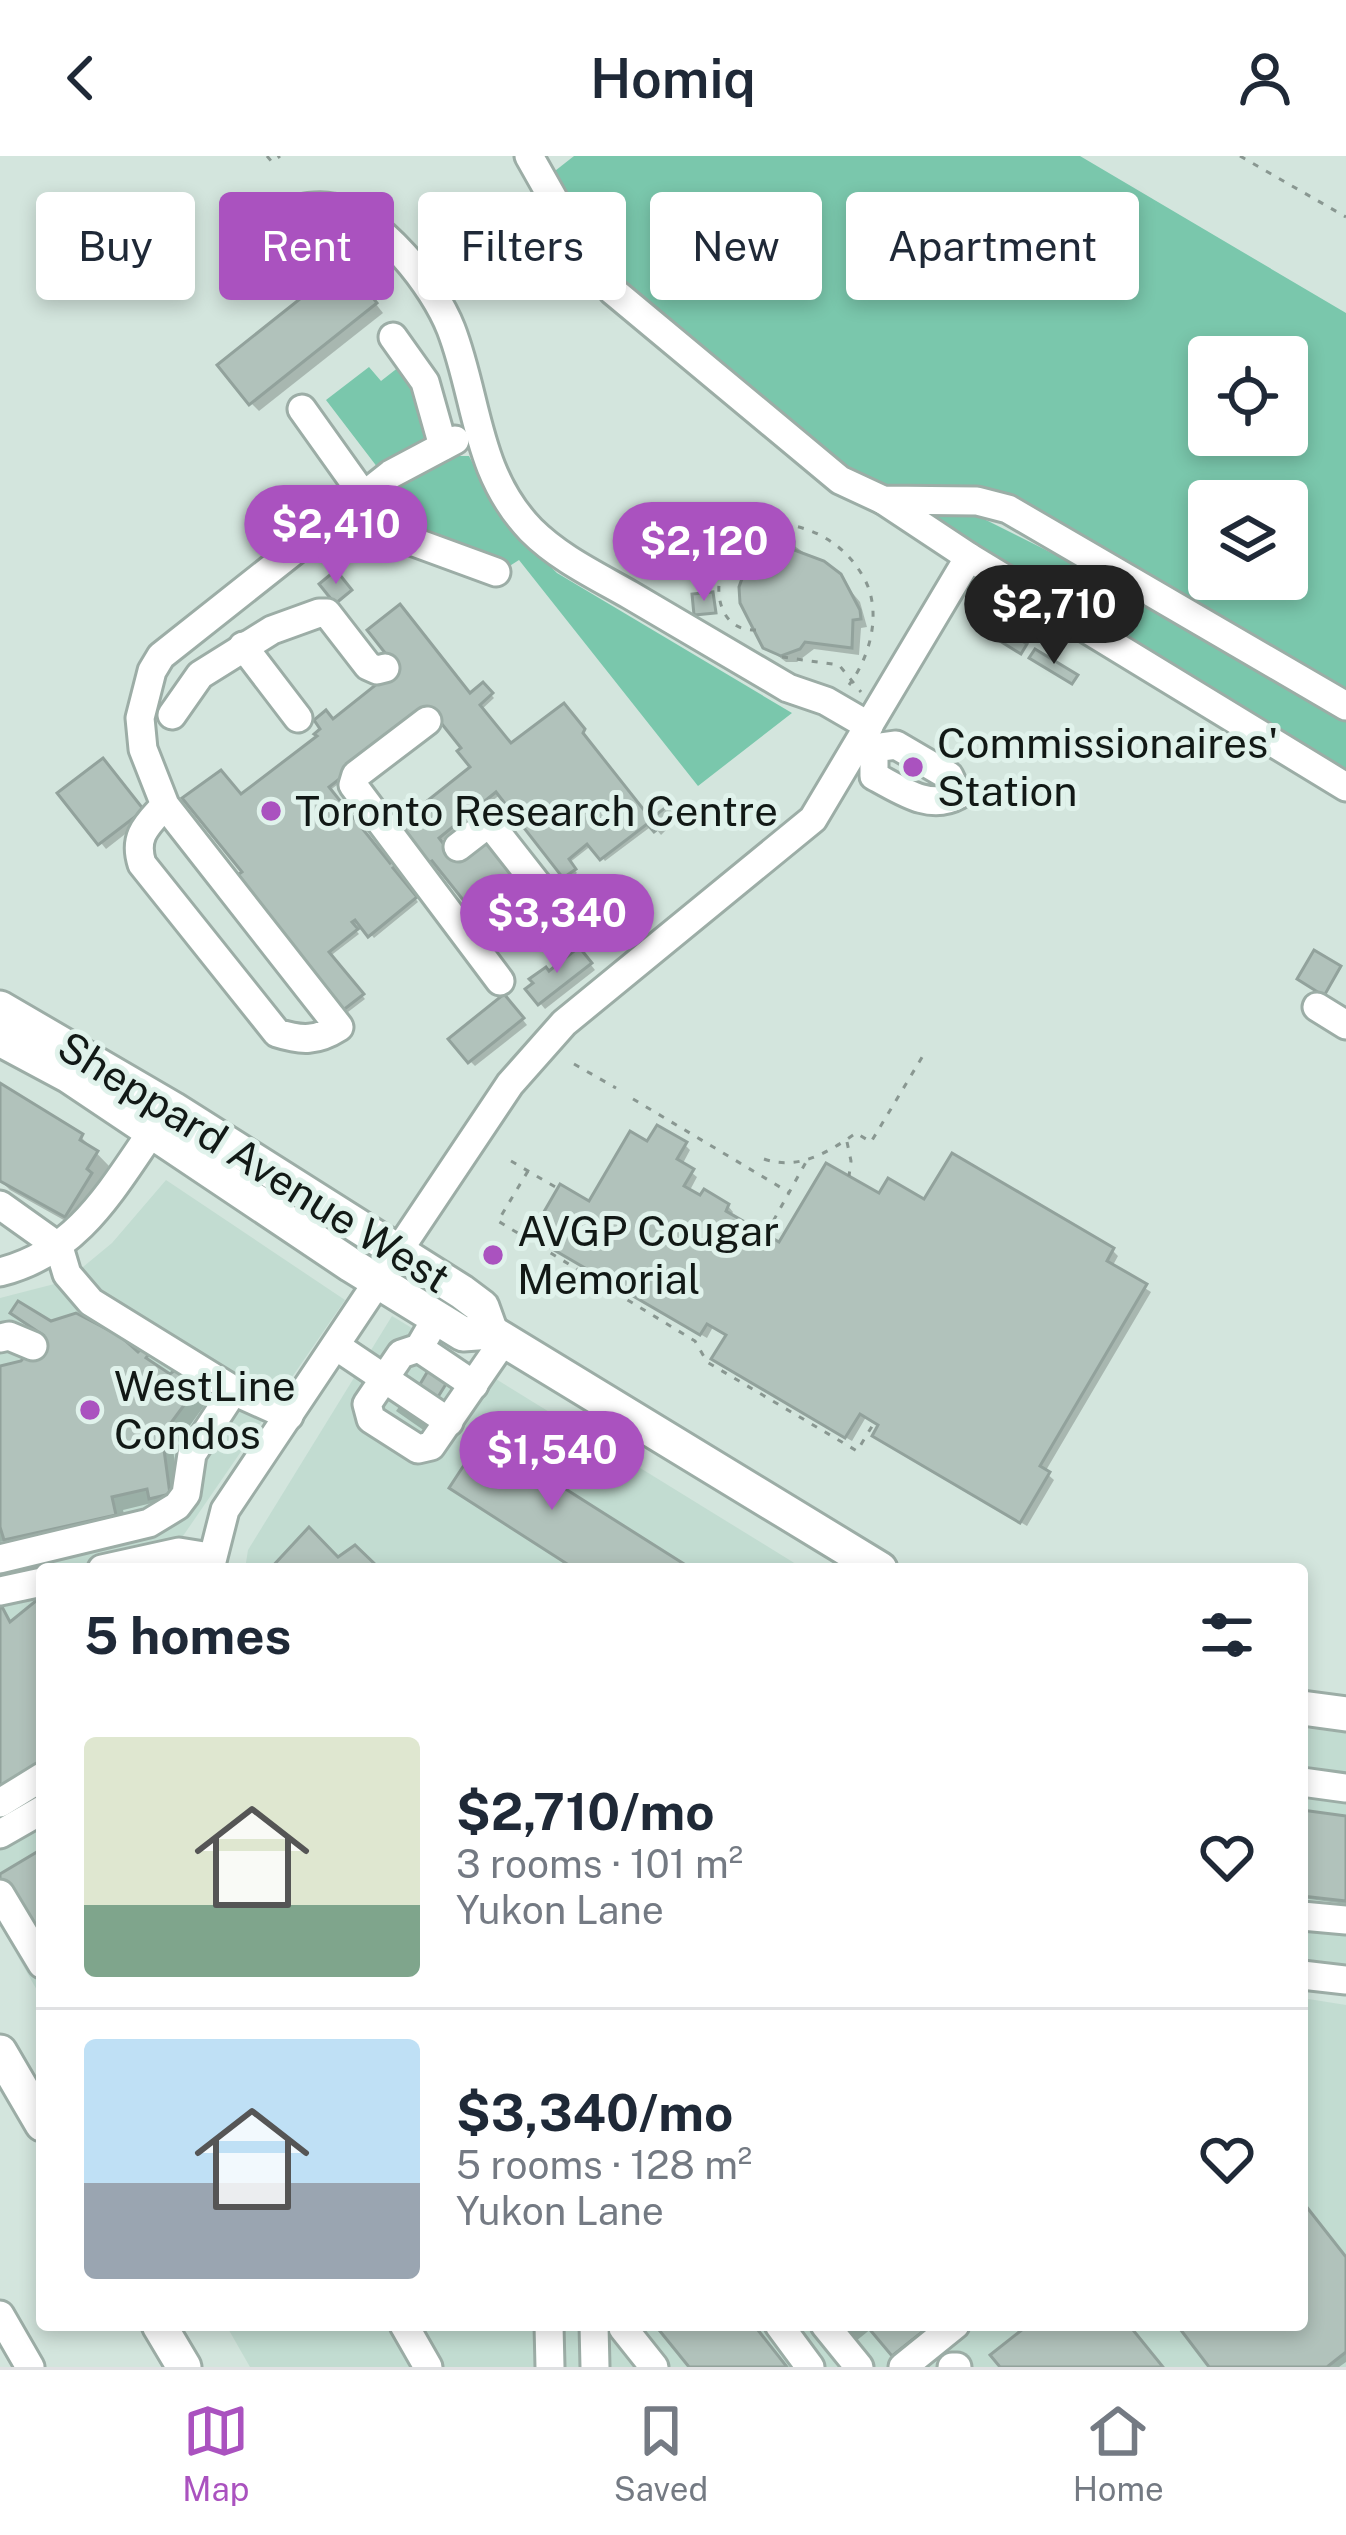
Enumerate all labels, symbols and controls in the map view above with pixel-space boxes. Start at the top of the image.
icon: back [48,45,114,111]
icon: person [1232,45,1298,111]
text: Homiq [590,47,756,110]
chip: Buy [36,192,195,300]
chip: Rent [219,192,394,300]
chip: Filters [418,192,626,300]
chip: New [650,192,822,300]
chip: Apartment [846,192,1139,300]
map controls [1188,336,1308,600]
button: locate [1188,336,1308,456]
button: layers [1188,480,1308,600]
pin: $2,410 [238,485,434,587]
text: $2,410 [271,501,401,547]
pin: $2,120 [606,502,802,604]
text: $2,120 [640,518,768,564]
pin: $2,710 [956,565,1152,667]
text: $2,710 [991,581,1117,627]
place label: Commissionaires' Station [937,718,1278,815]
marker: Commissionaires' Station [900,754,926,780]
place label: Toronto Research Centre [295,786,778,835]
marker: Toronto Research Centre [258,798,284,824]
pin: $3,340 [459,874,655,976]
text: $3,340 [487,890,627,936]
street label: Sheppard Avenue West [49,1021,459,1302]
place label: AVGP Cougar Memorial [517,1206,779,1303]
marker: AVGP Cougar Memorial [480,1242,506,1268]
place label: WestLine Condos [114,1361,296,1458]
marker: WestLine Condos [77,1397,103,1423]
pin: $1,540 [454,1411,650,1513]
text: $1,540 [486,1427,618,1473]
icon: filters [1194,1602,1260,1668]
text: 5 homes [84,1606,291,1665]
text: $2,710/mo [456,1782,715,1841]
icon: home [180,1785,324,1929]
icon: heart [1194,1824,1260,1890]
text: 3 rooms · 101 m² [456,1841,743,1887]
text: Yukon Lane [456,1887,664,1933]
text: $3,340/mo [456,2083,733,2142]
icon: home [180,2087,324,2231]
icon: heart [1194,2126,1260,2192]
text: 5 rooms · 128 m² [456,2142,752,2188]
text: Yukon Lane [456,2188,664,2234]
tab: Map [182,2398,249,2508]
tab: Saved [614,2398,708,2508]
tab: Home [1073,2398,1164,2508]

